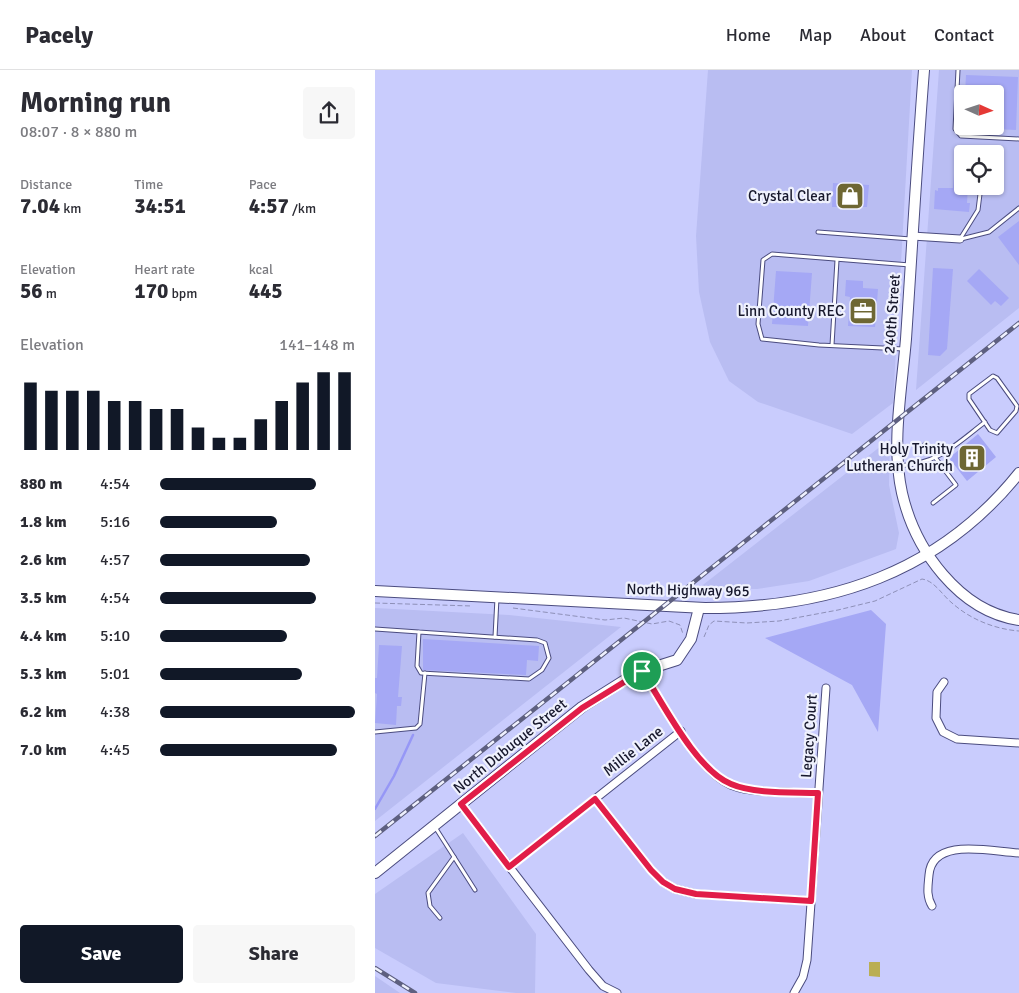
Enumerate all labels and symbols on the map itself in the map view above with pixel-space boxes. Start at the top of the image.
north arrow [954,85,1004,135]
shop icon: Crystal Clear [835,181,865,211]
place label: Crystal Clear [748,187,831,205]
street label: 240th Street [880,273,904,355]
office icon: Linn County REC [848,296,878,326]
place label: Linn County REC [738,302,844,320]
place label: Holy Trinity Lutheran Church [846,440,953,475]
building icon: Holy Trinity Lutheran Church [957,443,987,473]
street label: North Highway 965 [626,580,750,600]
pin [621,650,663,692]
street label: Legacy Court [797,694,821,778]
street label: North Dubuque Street [450,695,570,797]
street label: Millie Lane [600,722,666,780]

